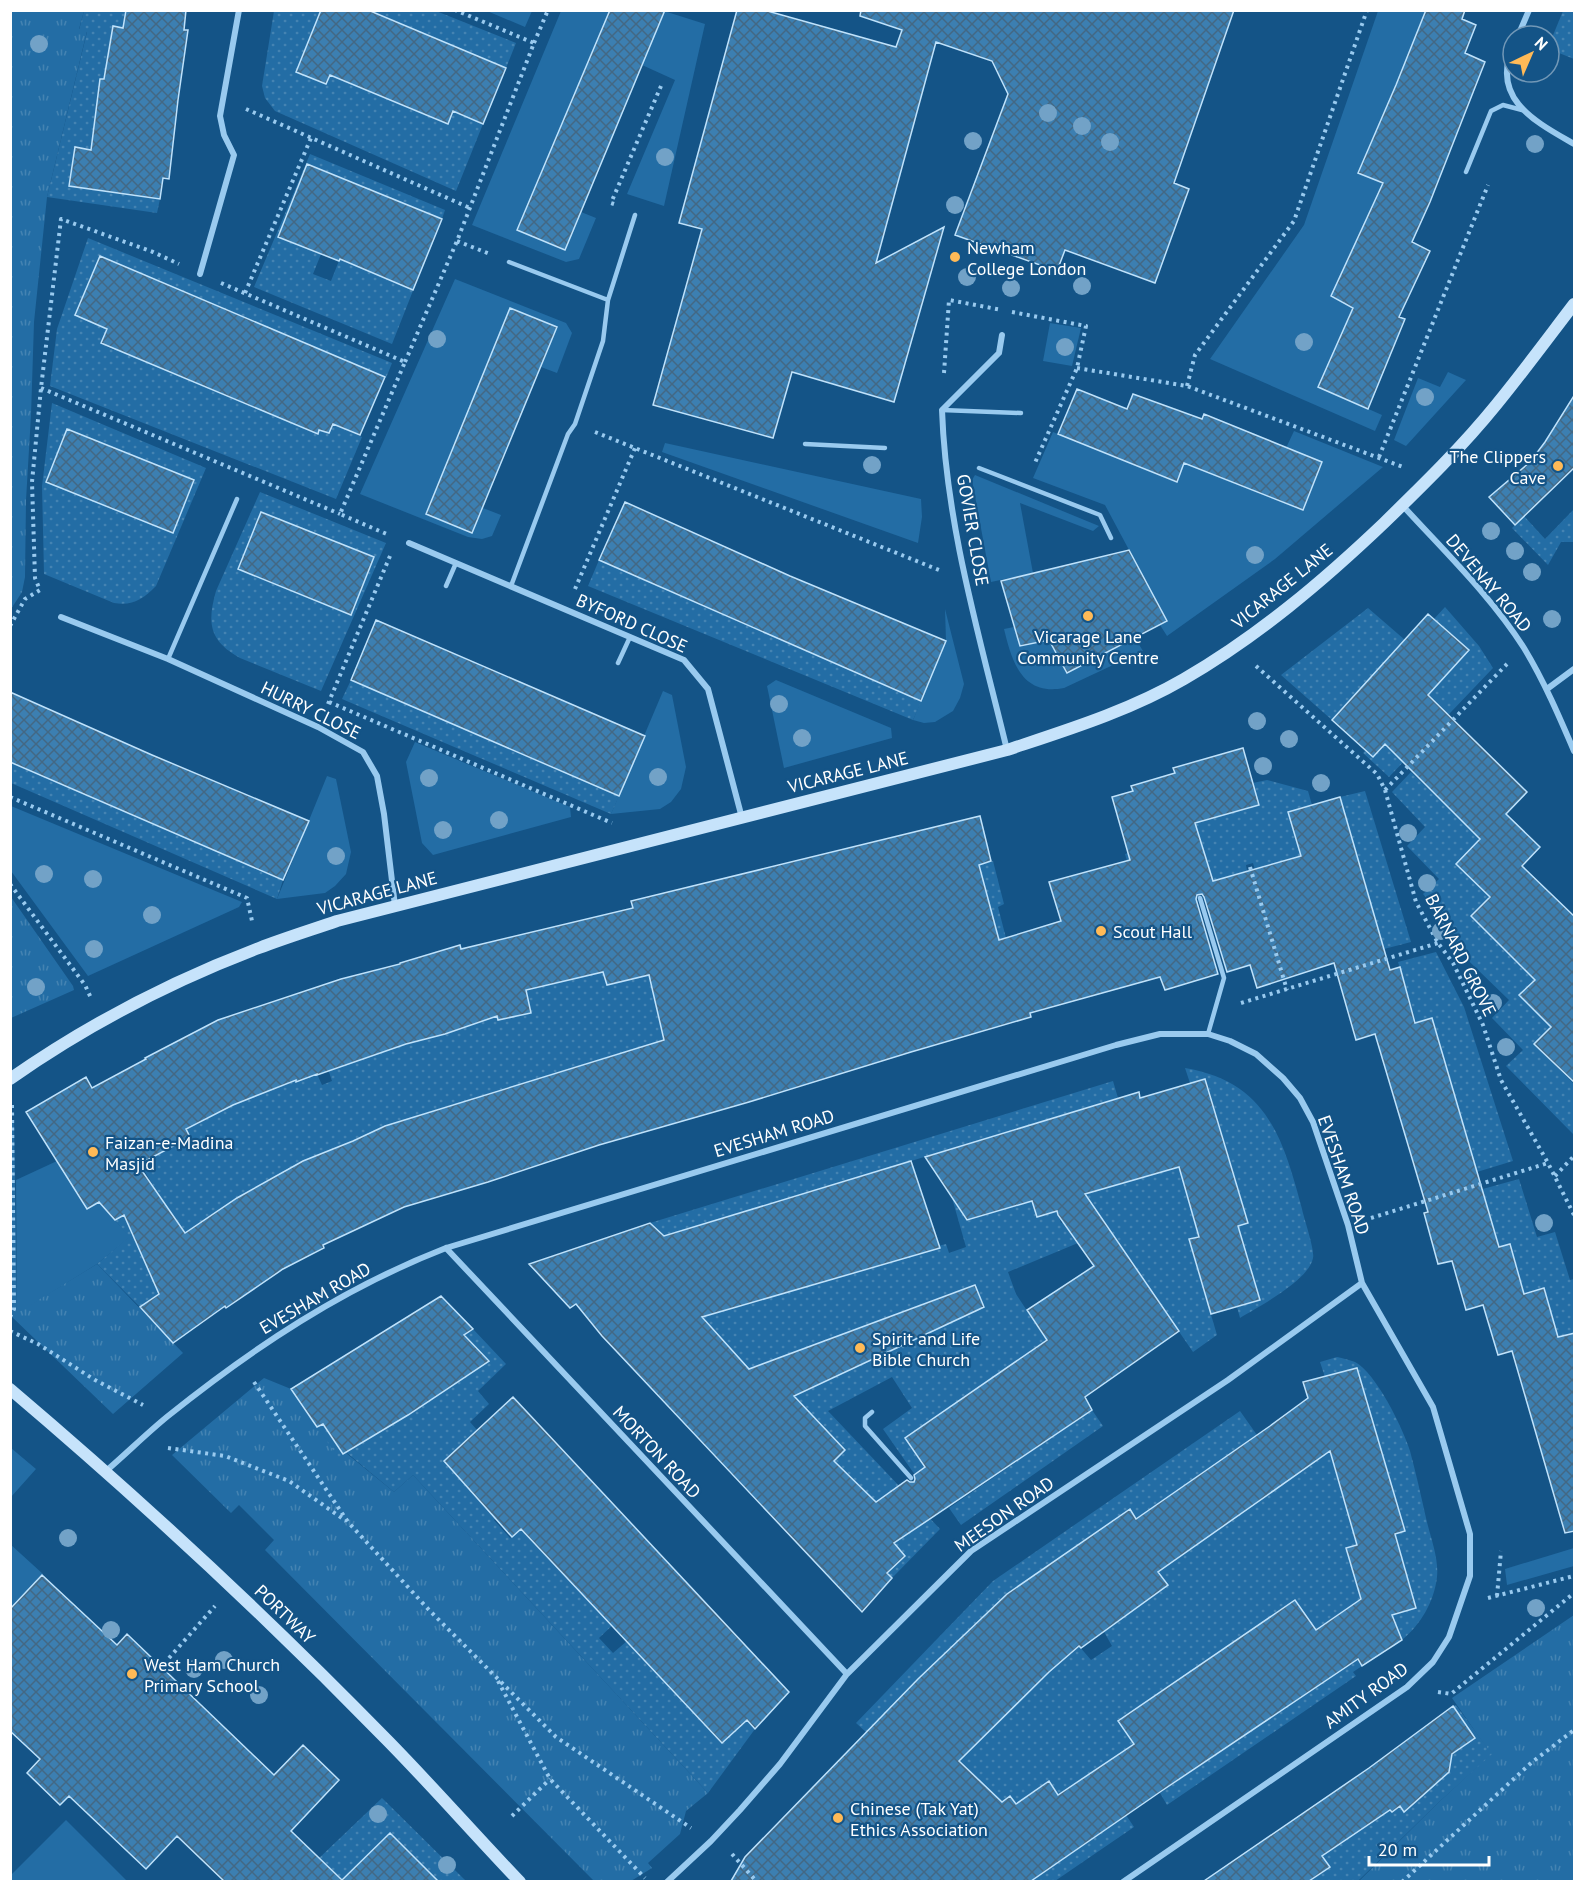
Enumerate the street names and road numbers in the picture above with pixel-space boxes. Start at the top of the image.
street label: GOVIER CLOSE [952,472,994,588]
street label: DEVENAY ROAD [1441,529,1537,637]
street label: VICARAGE LANE [1226,538,1337,634]
street label: BYFORD CLOSE [573,588,691,658]
street label: HURRY CLOSE [257,676,365,744]
street label: VICARAGE LANE [784,746,911,798]
street label: VICARAGE LANE [314,866,440,920]
street label: BARNARD GROVE [1420,890,1502,1020]
street label: EVESHAM ROAD [711,1104,837,1162]
street label: EVESHAM ROAD [1313,1112,1375,1238]
street label: EVESHAM ROAD [255,1257,375,1339]
street label: MORTON ROAD [608,1401,706,1503]
street label: MEESON ROAD [950,1471,1058,1557]
street label: PORTWAY [250,1580,320,1648]
street label: AMITY ROAD [1319,1657,1413,1733]

